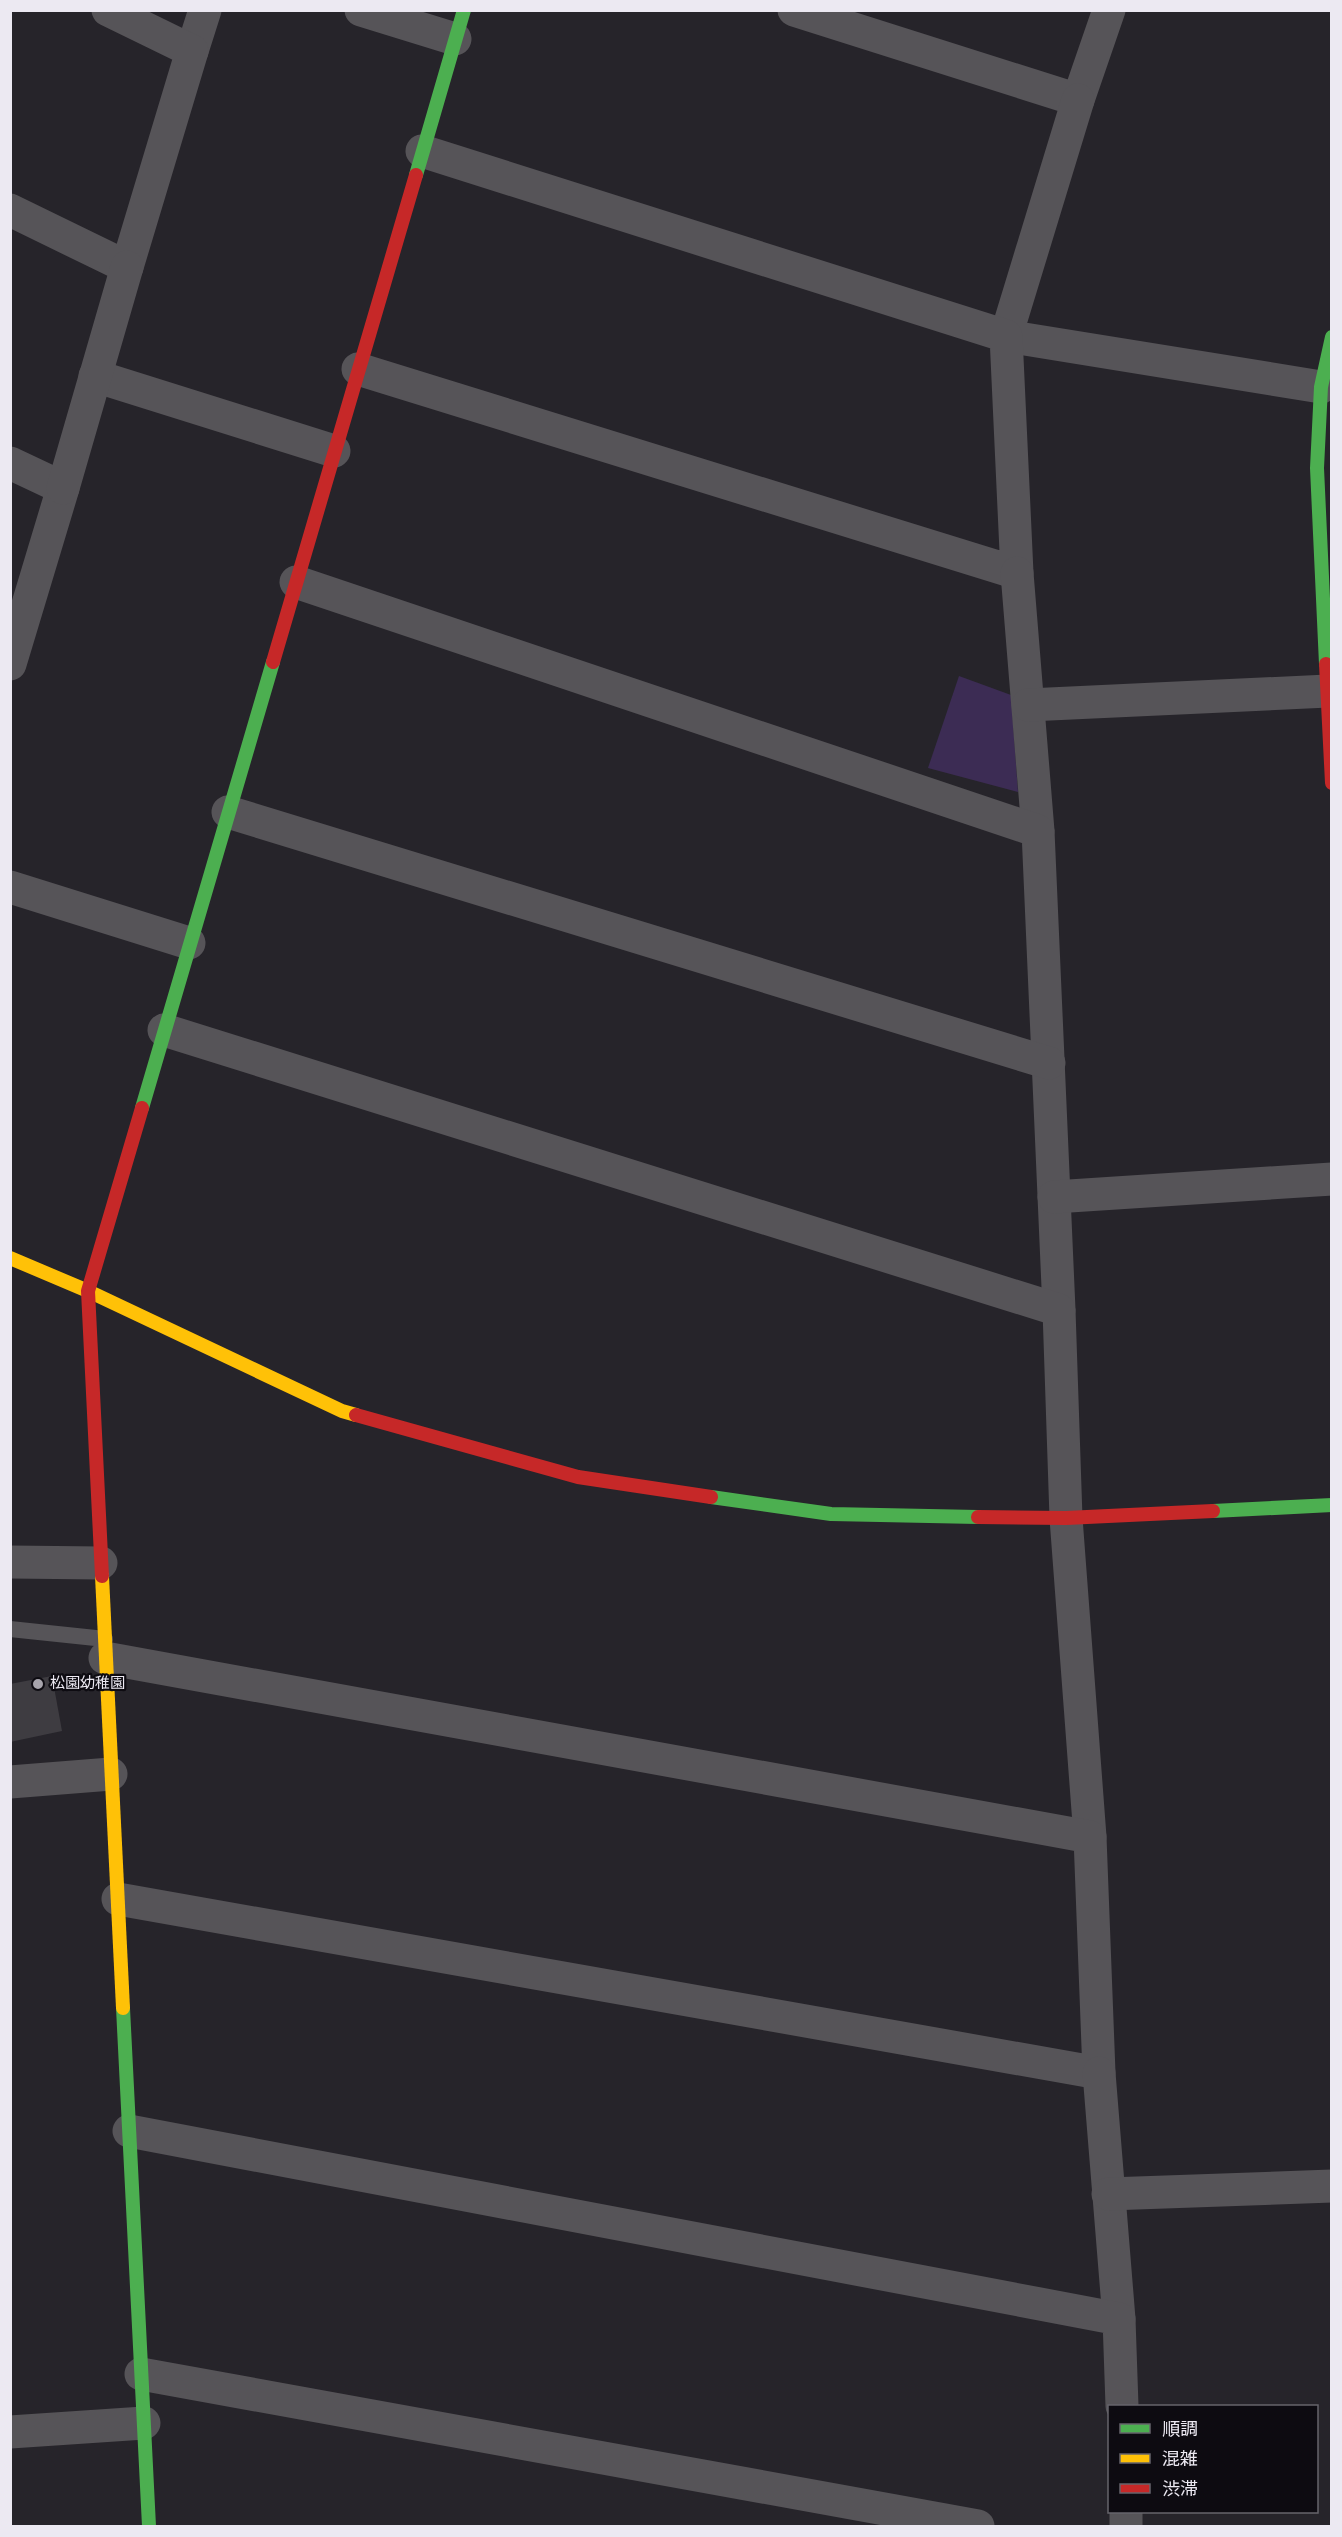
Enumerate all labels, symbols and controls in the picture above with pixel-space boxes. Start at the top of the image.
place label: 松園幼稚園 [50,1675,125,1694]
marker: 松園幼稚園 [31,1677,45,1691]
legend [1108,2405,1318,2513]
text: 順調 [1162,2419,1198,2442]
text: 混雑 [1162,2449,1198,2472]
text: 渋滞 [1162,2479,1198,2502]

